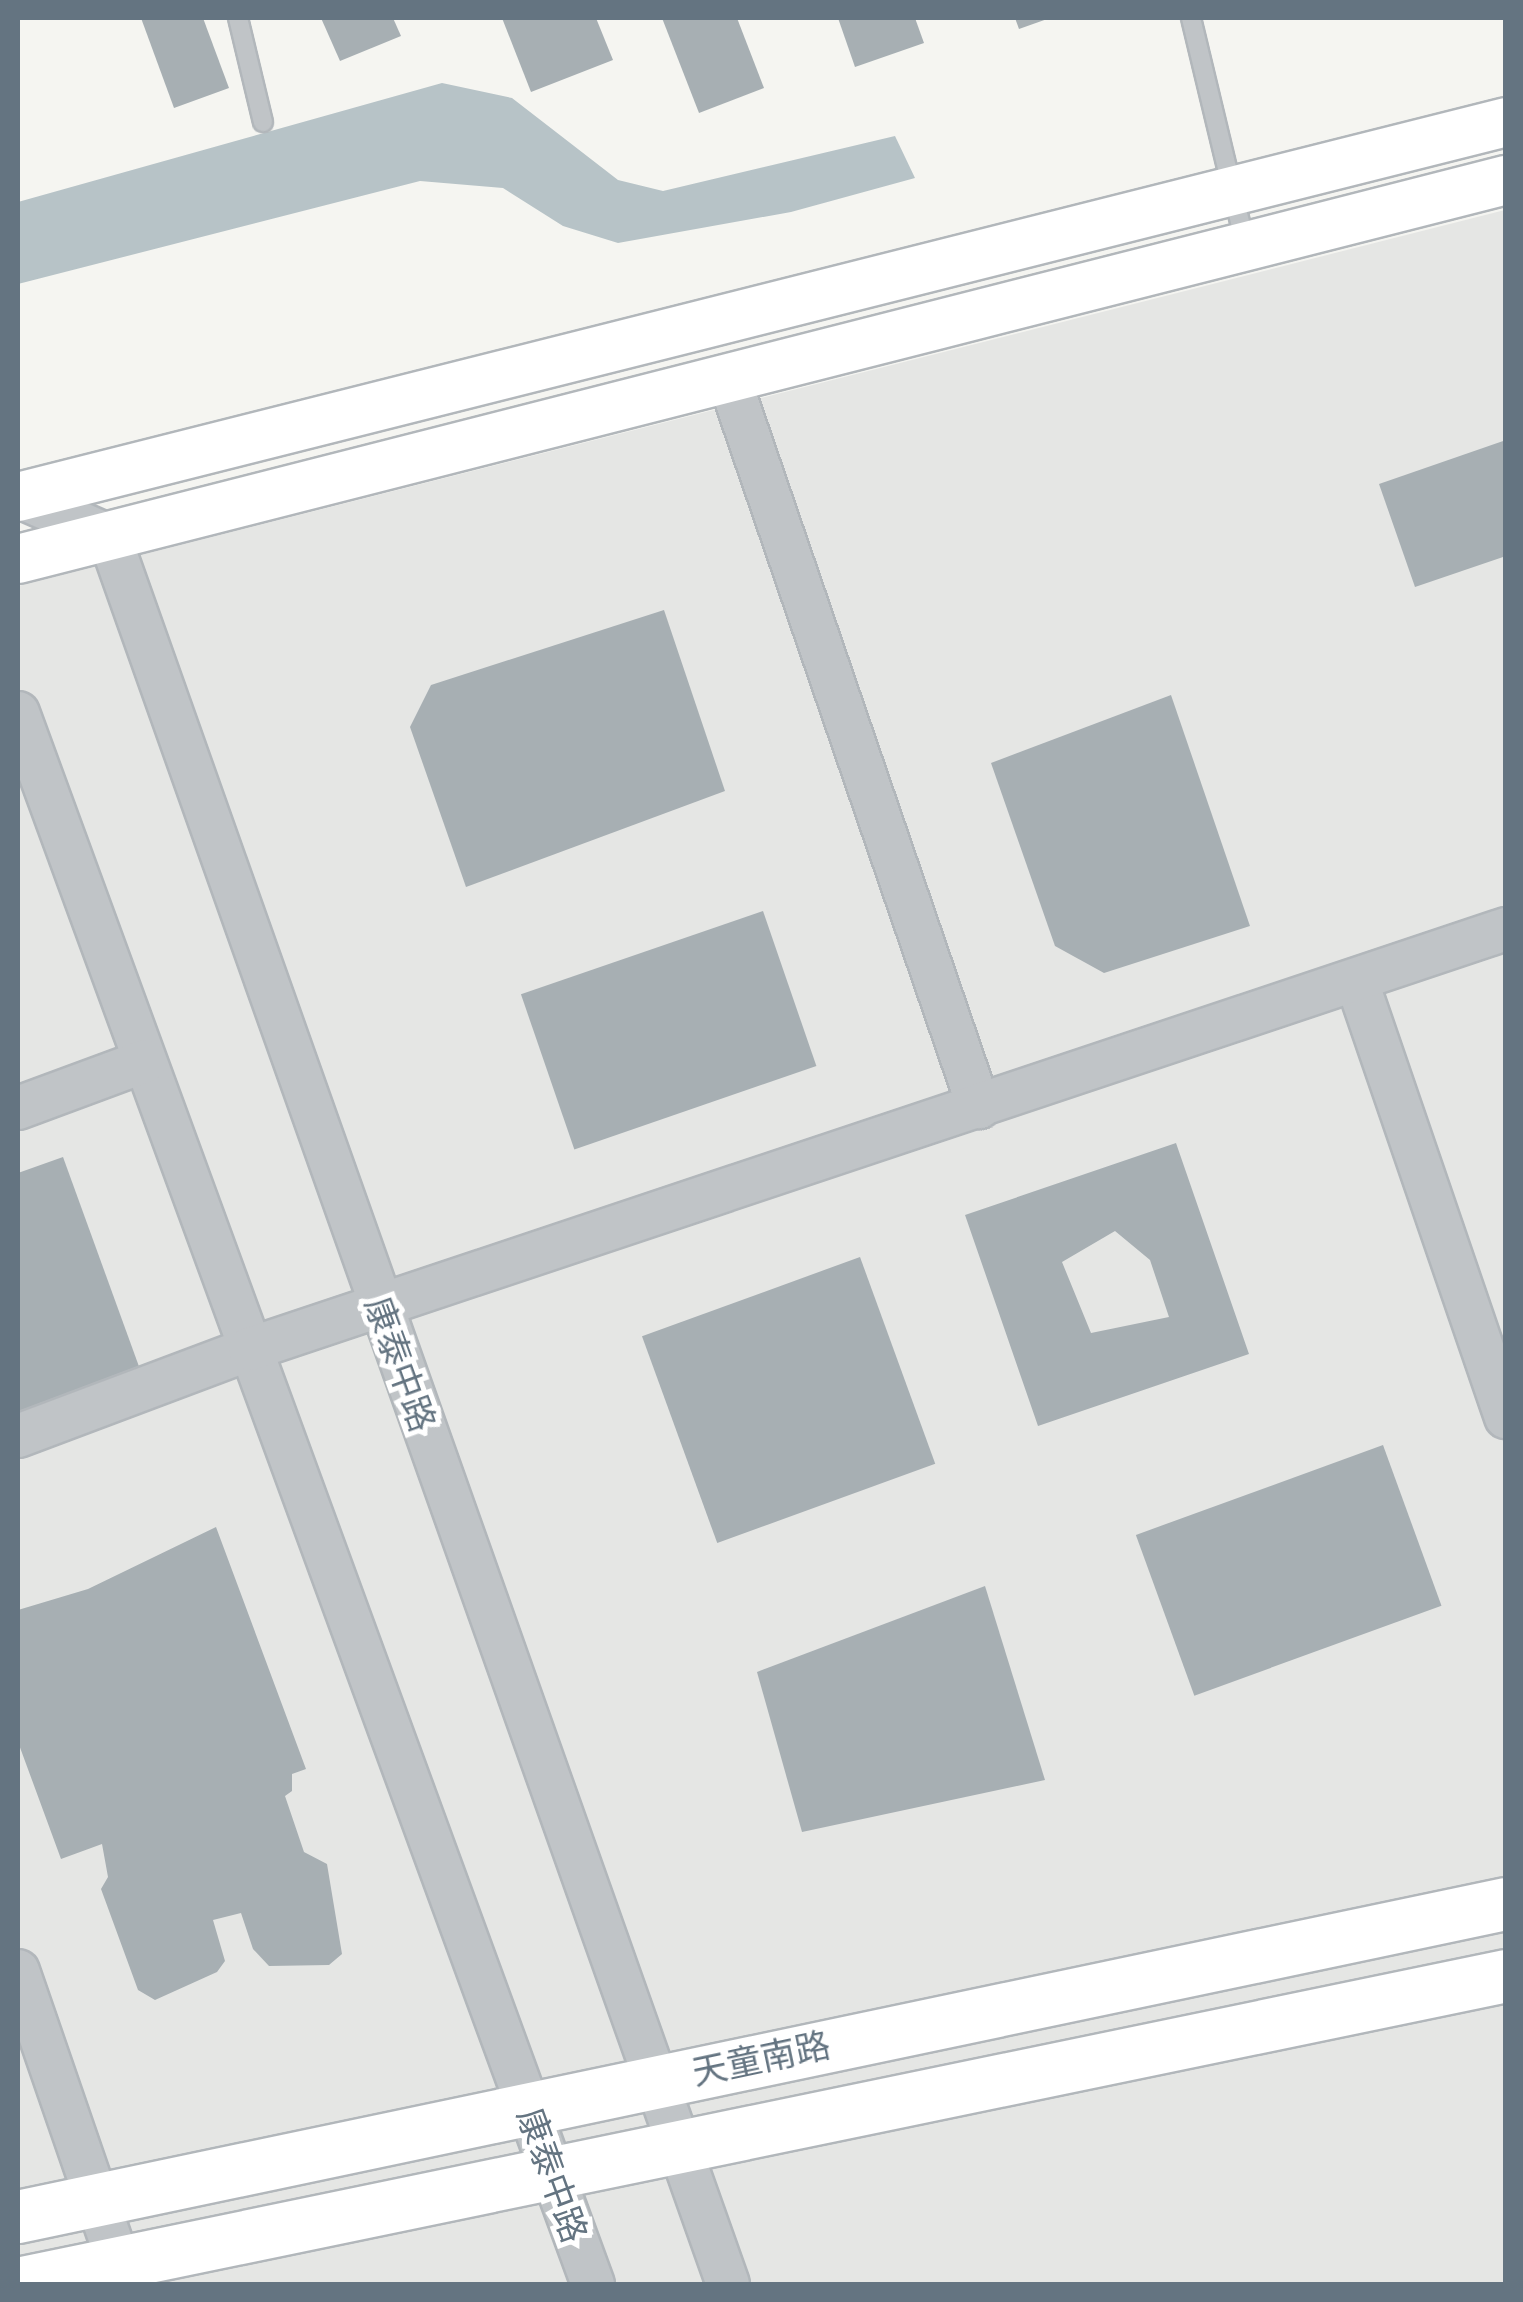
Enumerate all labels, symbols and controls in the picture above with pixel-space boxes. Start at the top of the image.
street label: 康泰中路 [357,1291,445,1437]
street label: 天童南路 [688,2023,834,2093]
street label: 康泰中路 [509,2102,597,2248]

